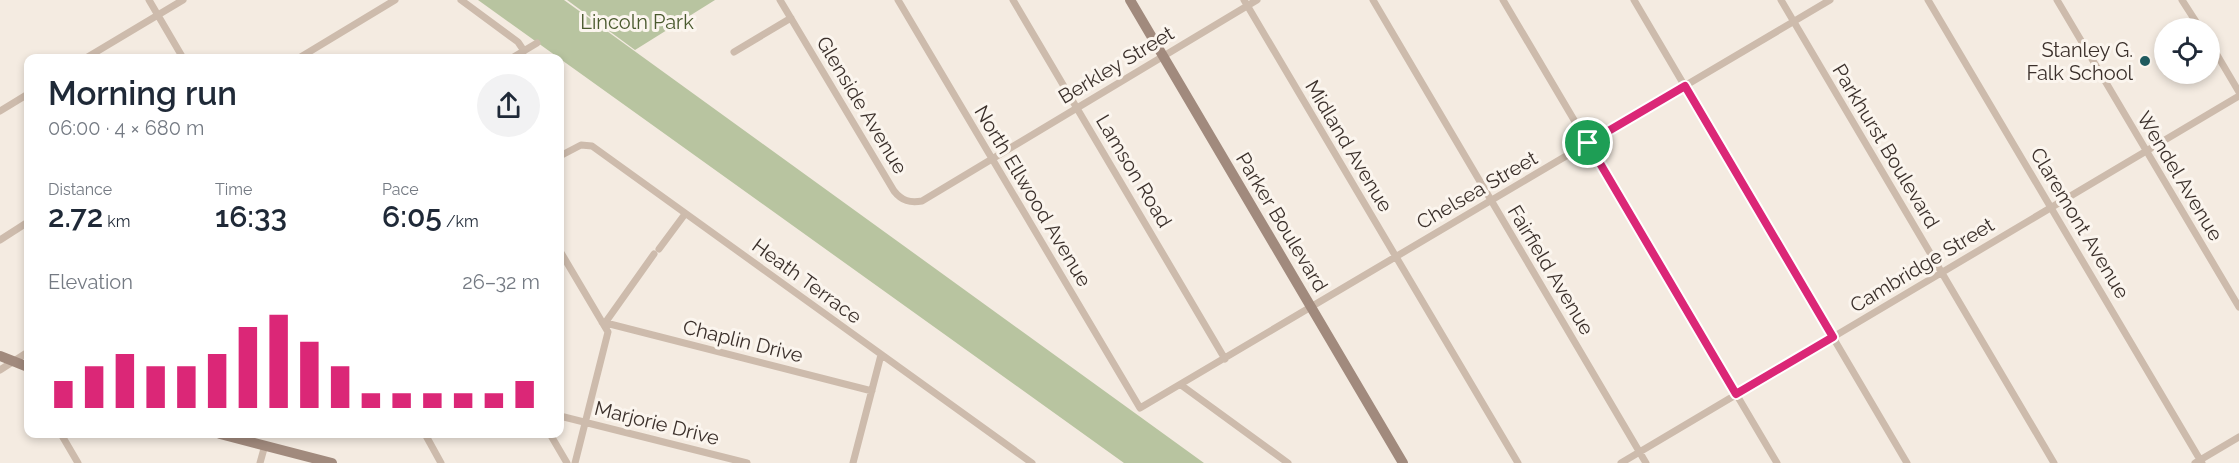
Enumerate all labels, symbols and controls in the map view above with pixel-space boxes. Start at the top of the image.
park label: Lincoln Park [580,10,694,34]
map controls [2154,18,2220,84]
button: locate [2154,18,2220,84]
street label: Berkley Street [1054,21,1178,109]
street label: Glenside Avenue [812,32,913,178]
place label: Stanley G. Falk School [2026,38,2134,85]
marker: Stanley G. Falk School [2138,54,2152,68]
street label: Parkhurst Boulevard [1827,60,1945,232]
text: Morning run [48,74,237,113]
button: share [477,74,540,137]
street label: Midland Avenue [1300,76,1398,216]
street label: North Ellwood Avenue [969,101,1097,291]
street label: Wendel Avenue [2132,107,2228,245]
street label: Lamson Road [1091,110,1177,232]
text: 06:00 · 4 × 680 m [48,116,204,140]
pin [1562,117,1613,168]
icon: arrive [1571,126,1604,159]
street label: Claremont Avenue [2025,143,2135,303]
street label: Chelsea Street [1412,146,1542,234]
street label: Parker Boulevard [1231,148,1333,296]
text: Distance [48,180,112,199]
text: Time [215,180,252,199]
text: Pace [382,180,419,199]
text: 2.72 [48,199,103,234]
text: 16:33 [215,199,287,234]
text: 6:05 [382,199,442,234]
street label: Fairfield Avenue [1503,201,1599,339]
text: km [103,212,130,231]
text: /km [442,212,479,231]
street label: Cambridge Street [1846,212,1999,317]
street label: Heath Terrace [748,233,867,329]
text: Elevation [48,270,133,294]
text: 26–32 m [462,270,540,294]
street label: Chaplin Drive [680,314,806,368]
street label: Marjorie Drive [592,396,722,450]

